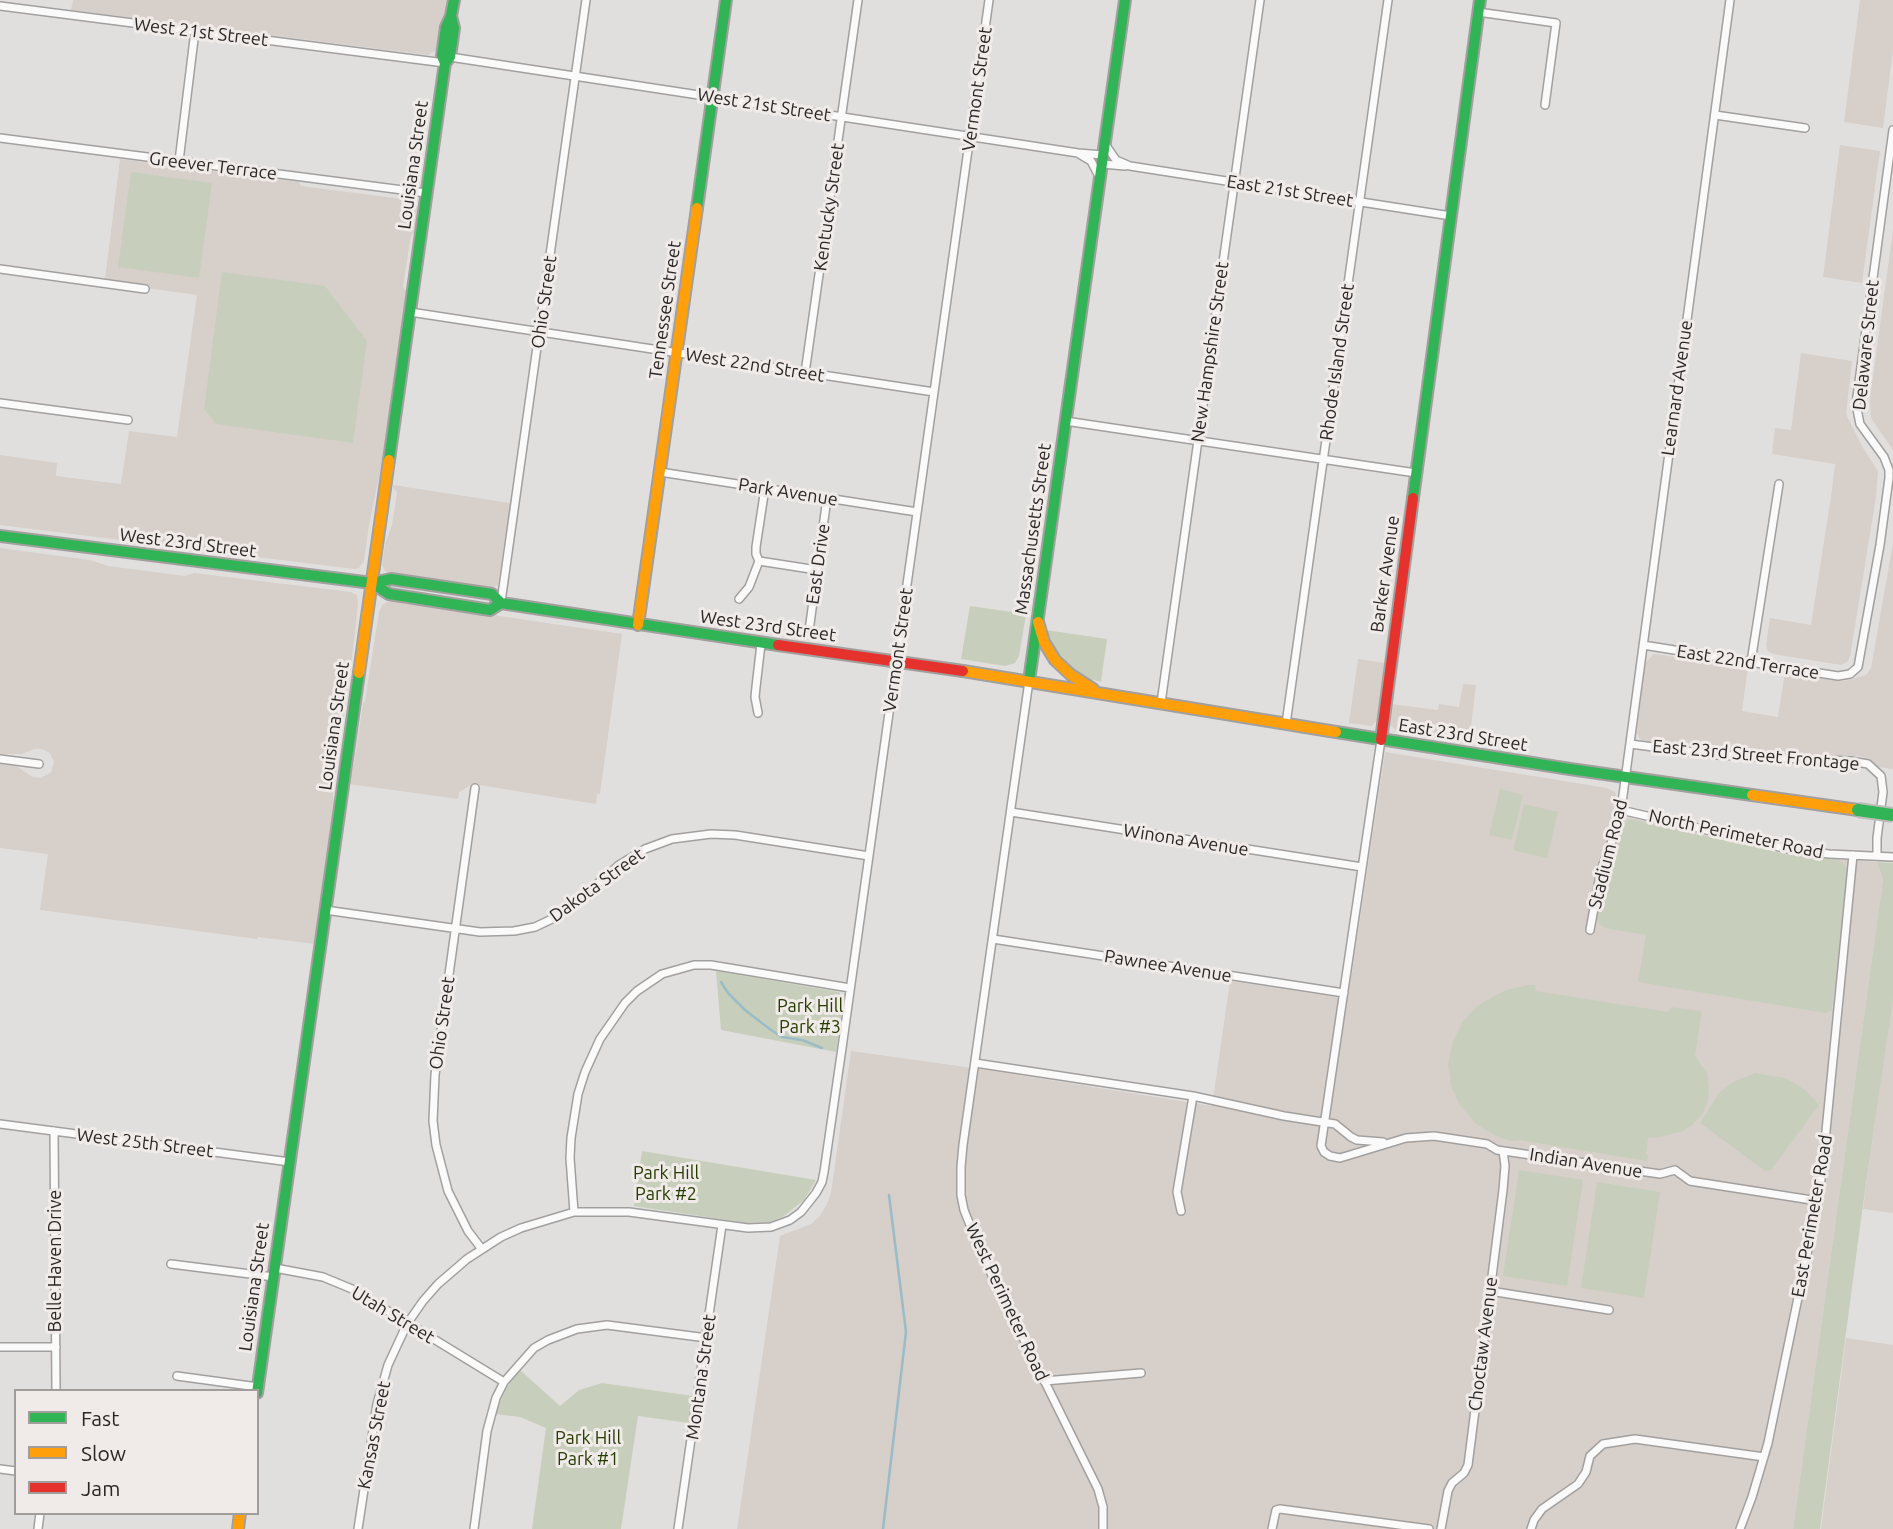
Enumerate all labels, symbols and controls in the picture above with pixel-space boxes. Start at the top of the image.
street label: West 21st Street [133,13,269,51]
street label: Vermont Street [958,25,996,153]
street label: West 21st Street [696,84,832,126]
street label: Louisiana Street [393,99,433,231]
street label: Kentucky Street [809,142,849,272]
street label: Greever Terrace [148,147,278,185]
street label: East 21st Street [1225,170,1355,212]
street label: Tennessee Street [645,239,685,381]
street label: Ohio Street [527,254,561,350]
street label: New Hampshire Street [1187,260,1233,444]
street label: Delaware Street [1848,279,1884,411]
street label: Rhode Island Street [1315,282,1359,442]
street label: Learnard Avenue [1657,319,1697,457]
street label: West 22nd Street [684,343,826,387]
street label: Massachusetts Street [1010,442,1056,616]
street label: Park Avenue [737,473,839,511]
street label: Barker Avenue [1366,514,1404,634]
street label: East Drive [802,522,834,606]
street label: West 23rd Street [119,524,257,562]
street label: Vermont Street [879,586,917,714]
street label: West 23rd Street [698,606,838,646]
street label: East 22nd Terrace [1675,640,1821,684]
street label: Louisiana Street [314,660,354,792]
street label: East 23rd Street [1397,714,1529,756]
street label: East 23rd Street Frontage [1652,735,1860,775]
street label: Stadium Road [1584,797,1632,911]
street label: North Perimeter Road [1647,805,1825,863]
street label: Winona Avenue [1122,819,1250,861]
street label: Dakota Street [545,843,649,927]
street label: Pawnee Avenue [1103,945,1233,987]
street label: Ohio Street [425,975,459,1071]
park label: Park Hill Park #3 [777,995,843,1038]
street label: West 25th Street [76,1124,214,1162]
street label: East Perimeter Road [1787,1133,1837,1299]
street label: Indian Avenue [1528,1143,1644,1183]
park label: Park Hill Park #2 [633,1162,699,1204]
street label: Belle Haven Drive [44,1190,66,1332]
street label: West Perimeter Road [961,1220,1053,1384]
street label: Louisiana Street [234,1221,274,1353]
street label: Choctaw Avenue [1464,1276,1502,1412]
street label: Utah Street [347,1282,439,1348]
street label: Montana Street [681,1313,721,1441]
street label: Kansas Street [353,1379,395,1491]
legend [14,1389,259,1515]
text: Fast [81,1406,119,1430]
park label: Park Hill Park #1 [555,1427,621,1470]
text: Slow [81,1441,126,1465]
text: Jam [81,1476,120,1500]

